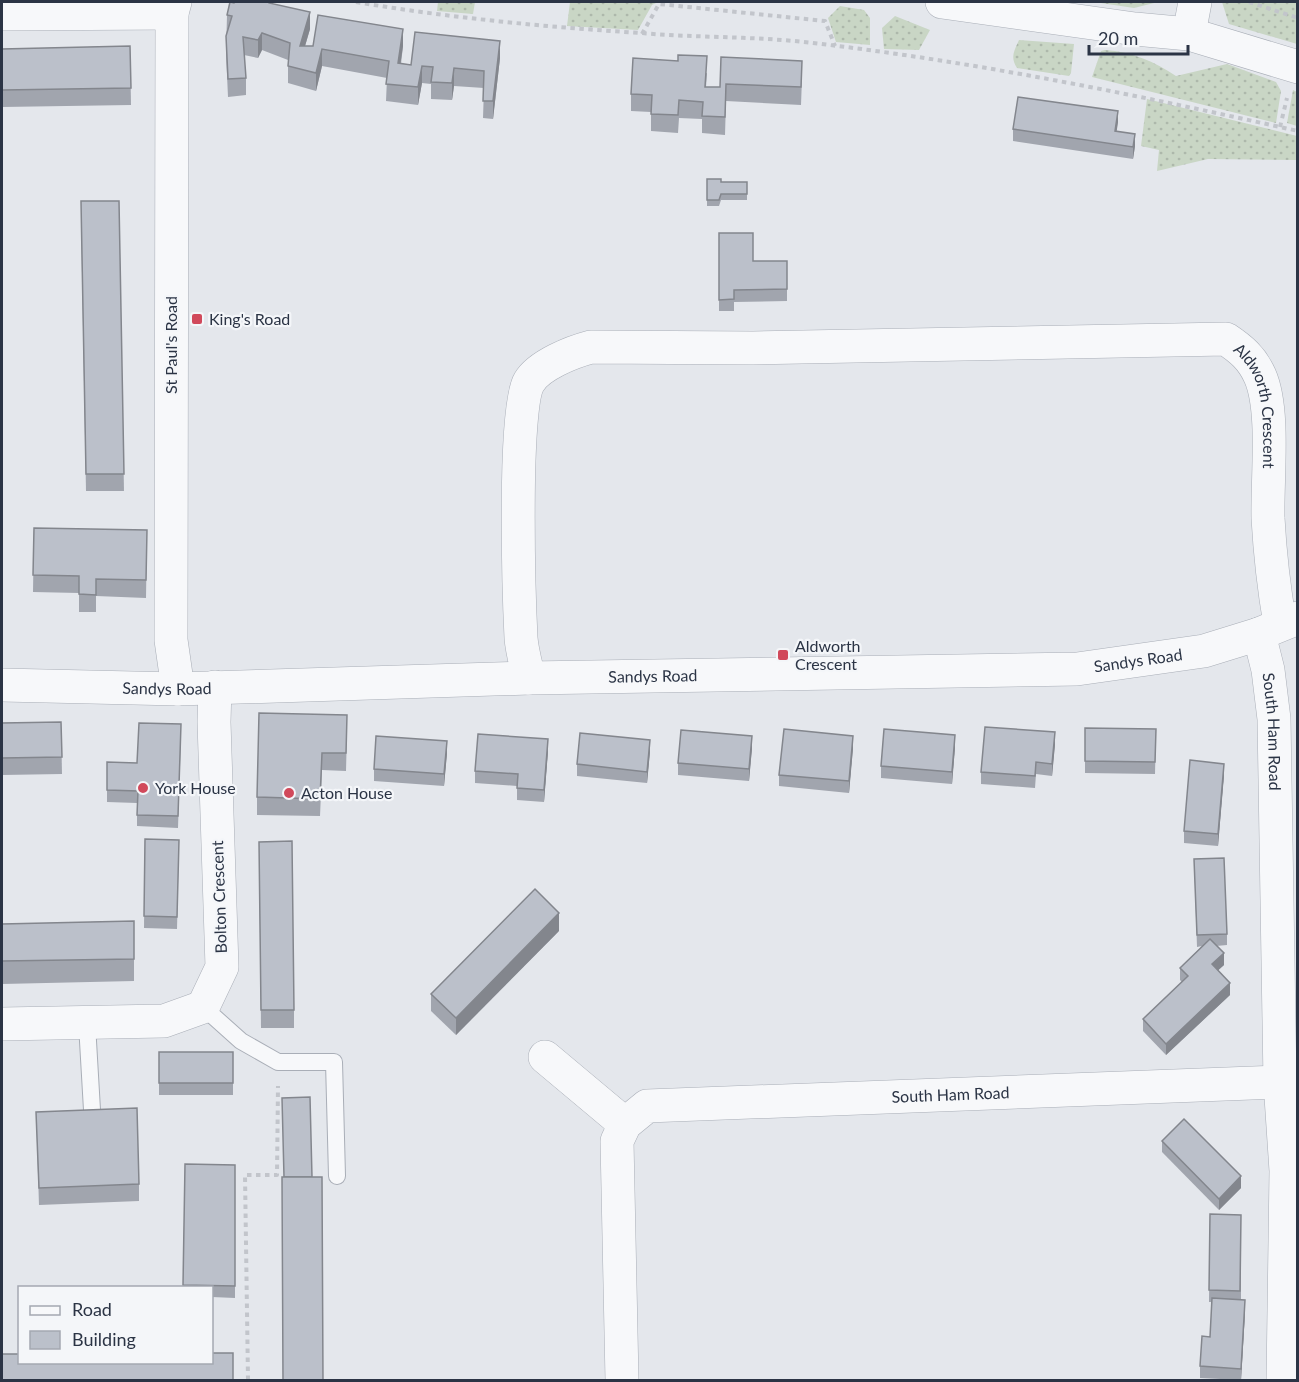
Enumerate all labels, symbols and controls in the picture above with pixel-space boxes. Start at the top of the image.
scale bar [1089,18,1188,56]
text: 20 m [1098,27,1138,49]
street label: St Paul's Road [161,296,180,394]
place label: King's Road [209,309,290,328]
marker: King's Road [190,312,204,326]
street label: Aldworth Crescent [1231,339,1279,469]
place label: Aldworth Crescent [795,636,861,673]
street label: Sandys Road [1093,644,1183,676]
marker: Aldworth Crescent [776,648,790,662]
street label: Sandys Road [608,665,697,686]
street label: South Ham Road [1259,672,1285,791]
street label: Sandys Road [122,678,212,698]
place label: York House [155,778,236,797]
marker: York House [136,781,150,795]
place label: Acton House [301,783,392,802]
marker: Acton House [282,786,296,800]
street label: Bolton Crescent [207,840,230,954]
street label: South Ham Road [891,1082,1010,1106]
legend [18,1286,213,1364]
text: Road [72,1298,112,1320]
text: Building [72,1328,136,1350]

